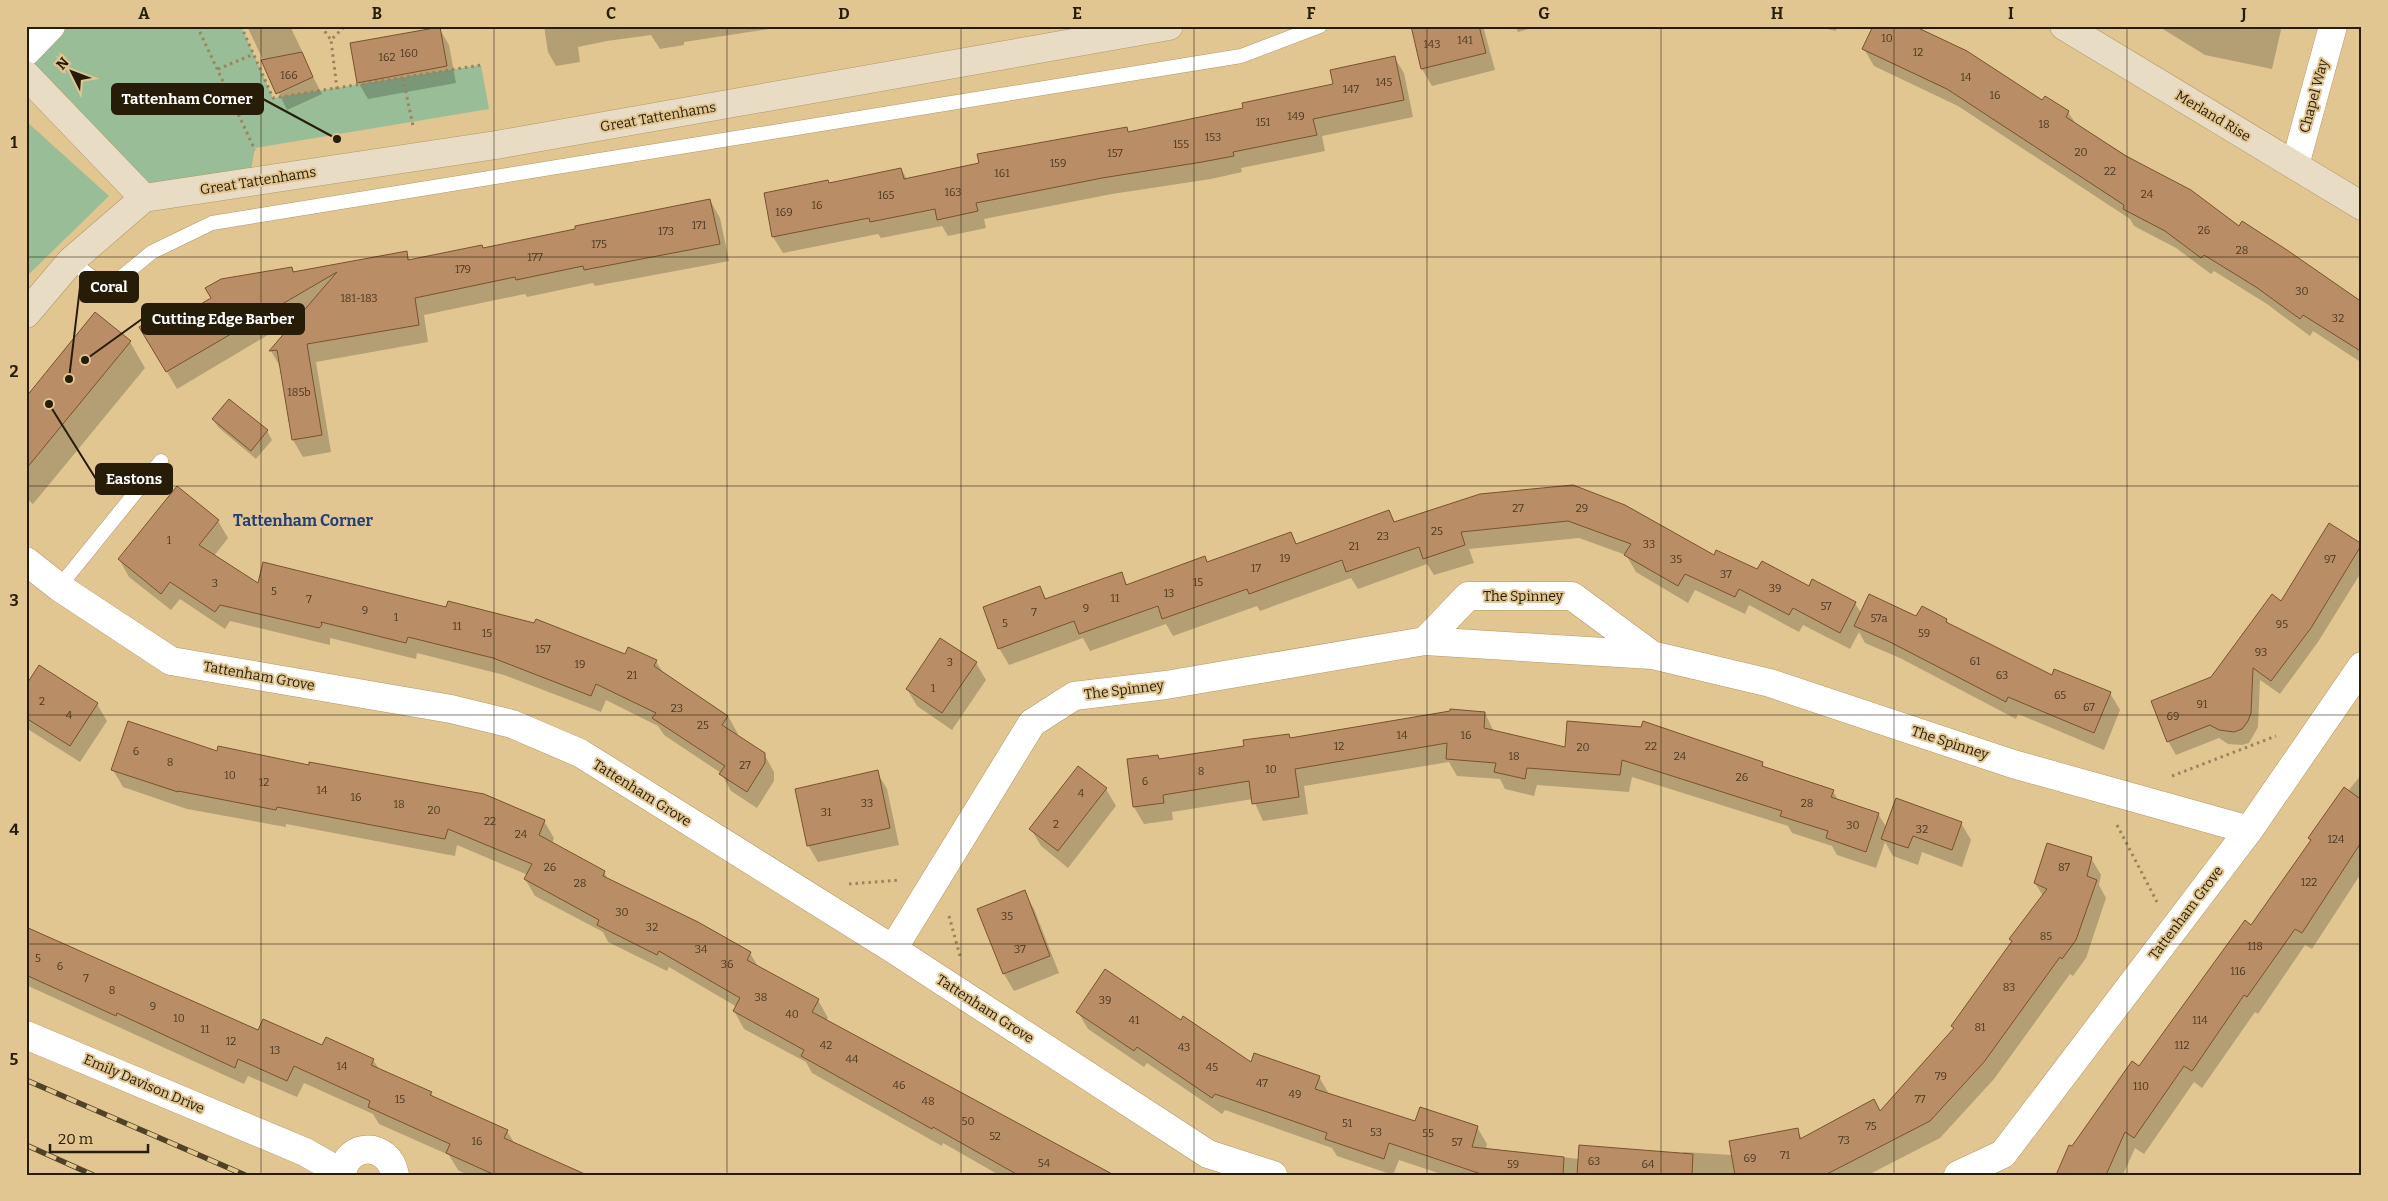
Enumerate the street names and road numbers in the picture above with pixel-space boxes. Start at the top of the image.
street label: Chapel Way [2296,57,2332,135]
street label: Merland Rise [2172,87,2254,145]
street label: Great Tattenhams [599,98,717,136]
street label: Great Tattenhams [199,163,317,199]
street label: The Spinney [1483,588,1564,605]
street label: Tattenham Grove [202,658,316,694]
street label: The Spinney [1083,677,1165,703]
street label: The Spinney [1909,723,1991,764]
street label: Tattenham Grove [590,756,694,830]
street label: Tattenham Grove [2145,863,2227,963]
street label: Tattenham Grove [933,971,1037,1047]
street label: Emily Davison Drive [81,1051,207,1117]

